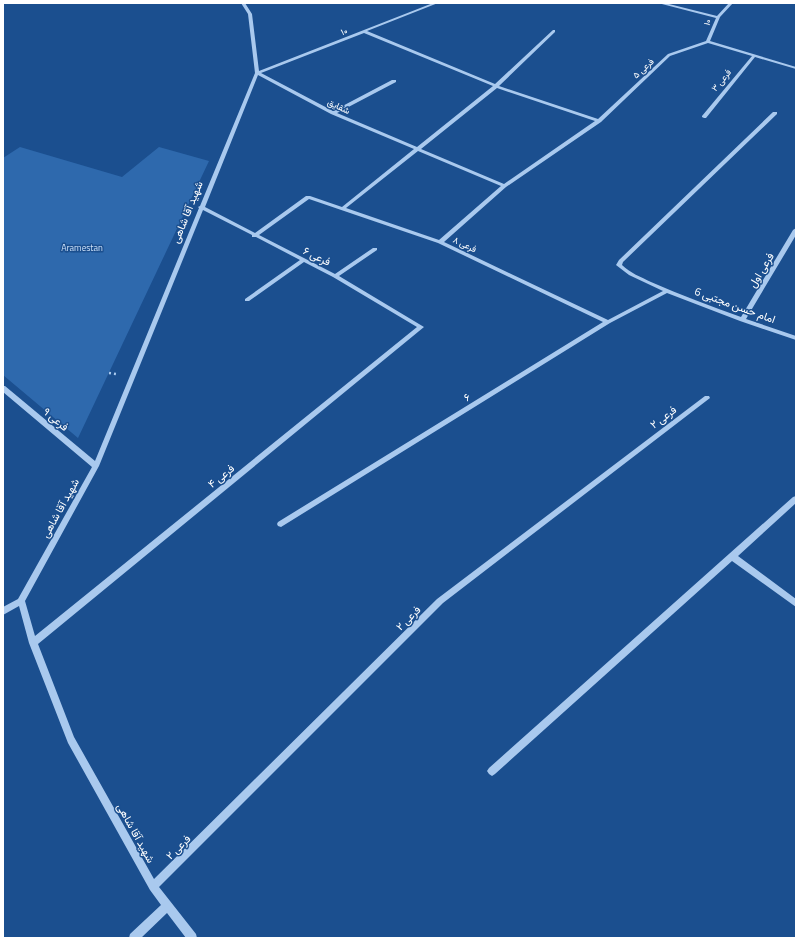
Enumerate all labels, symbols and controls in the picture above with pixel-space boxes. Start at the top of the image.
street label: ۱۰ [700,17,714,27]
street label: ۱۰ [339,24,349,38]
street label: فرعی ۵ [630,55,656,81]
street label: فرعی ۳ [708,66,734,94]
street label: شقایق [326,95,352,117]
street label: شهید آقا شاهی [167,178,207,246]
street label: فرعی ۸ [451,233,479,255]
park label: Aramestan [61,241,103,254]
street label: فرعی ۶ [300,242,334,270]
street label: فرعی اول [744,250,778,290]
street label: امام حسن مجتبی 6 [692,283,778,327]
street label: ۶ [460,389,474,405]
street label: فرعی ۲ [646,402,680,432]
street label: فرعی ۹ [40,404,72,434]
street label: فرعی ۴ [204,460,238,492]
street label: شهید آقا شاهی [37,475,83,541]
street label: فرعی ۲ [392,602,424,634]
street label: شهید آقا شاهی [113,800,159,866]
street label: فرعی ۲ [162,831,194,863]

